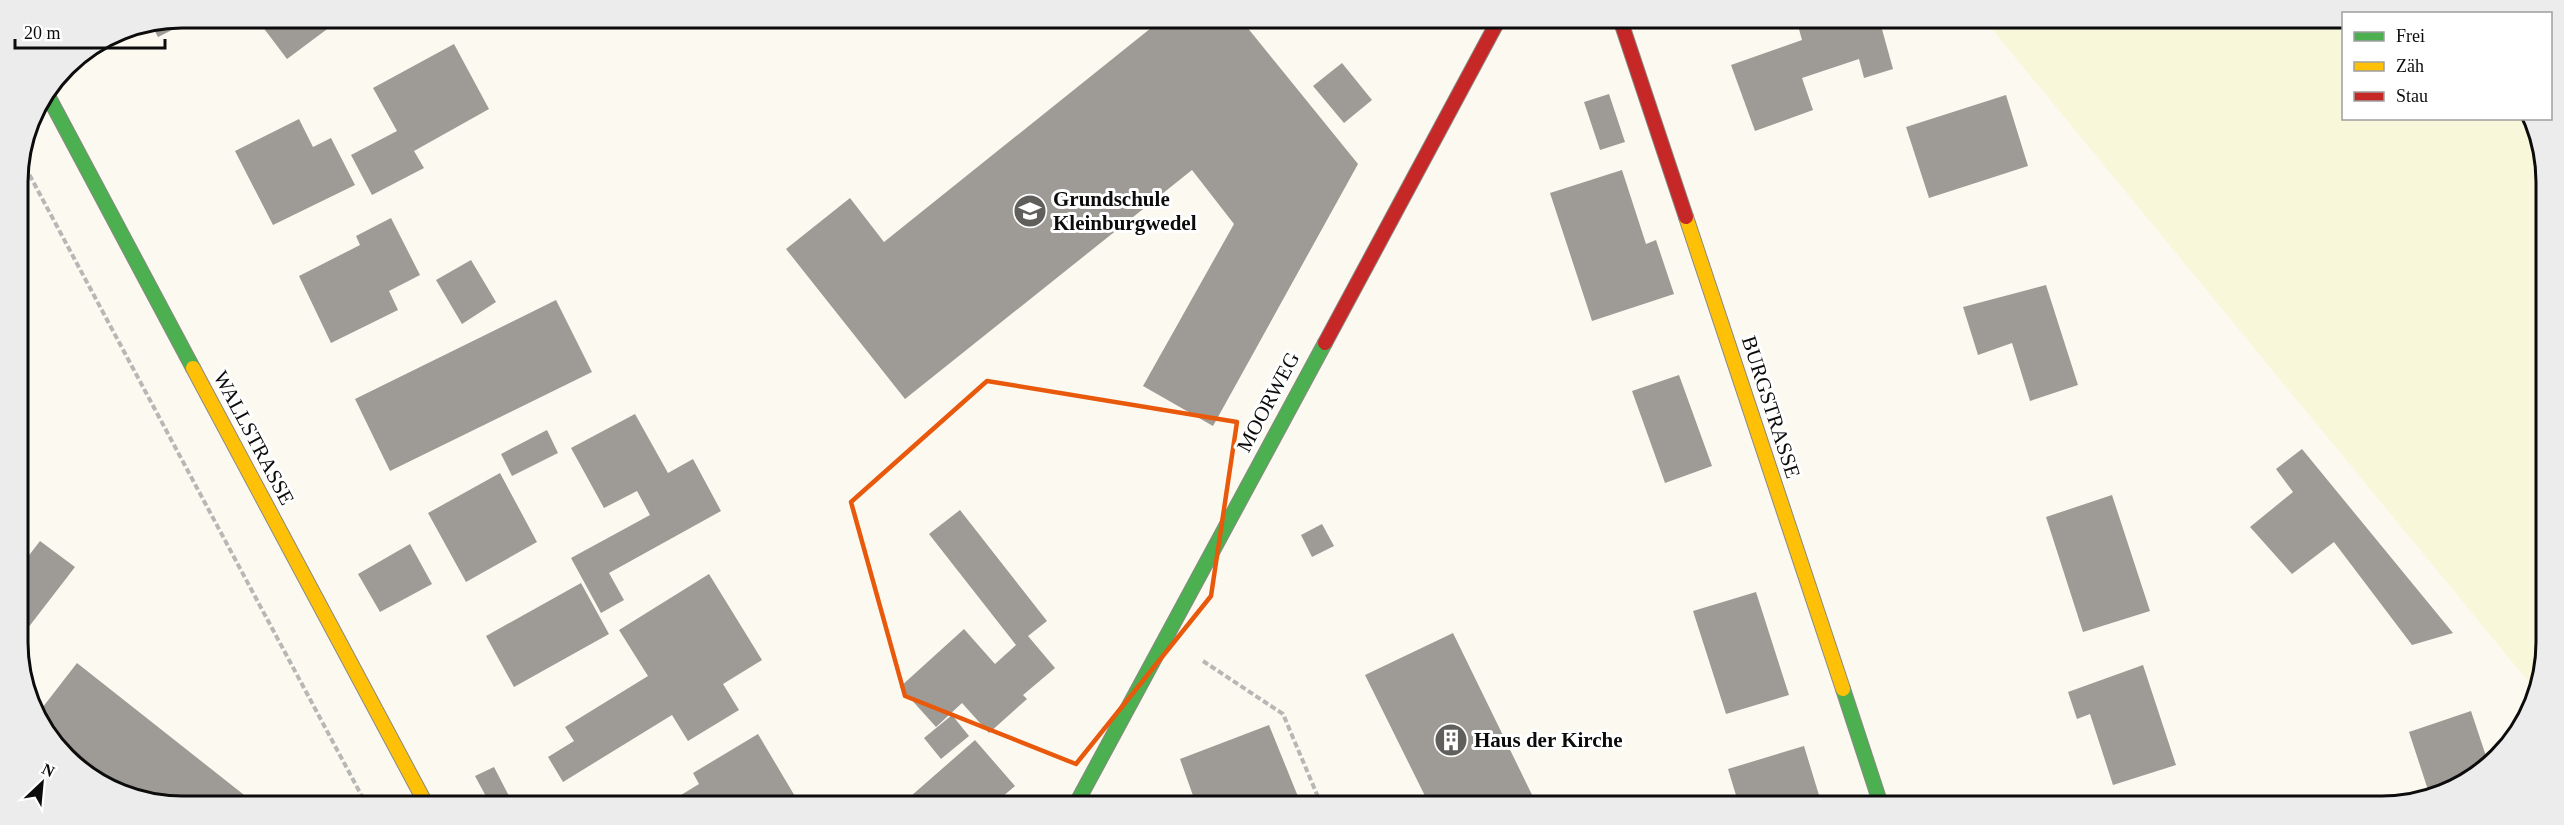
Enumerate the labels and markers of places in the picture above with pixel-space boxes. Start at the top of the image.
place label: Grundschule Kleinburgwedel [1053,187,1197,235]
school or university icon: Grundschule Kleinburgwedel [1012,193,1048,229]
building icon: Haus der Kirche [1433,722,1469,758]
place label: Haus der Kirche [1474,728,1623,752]

